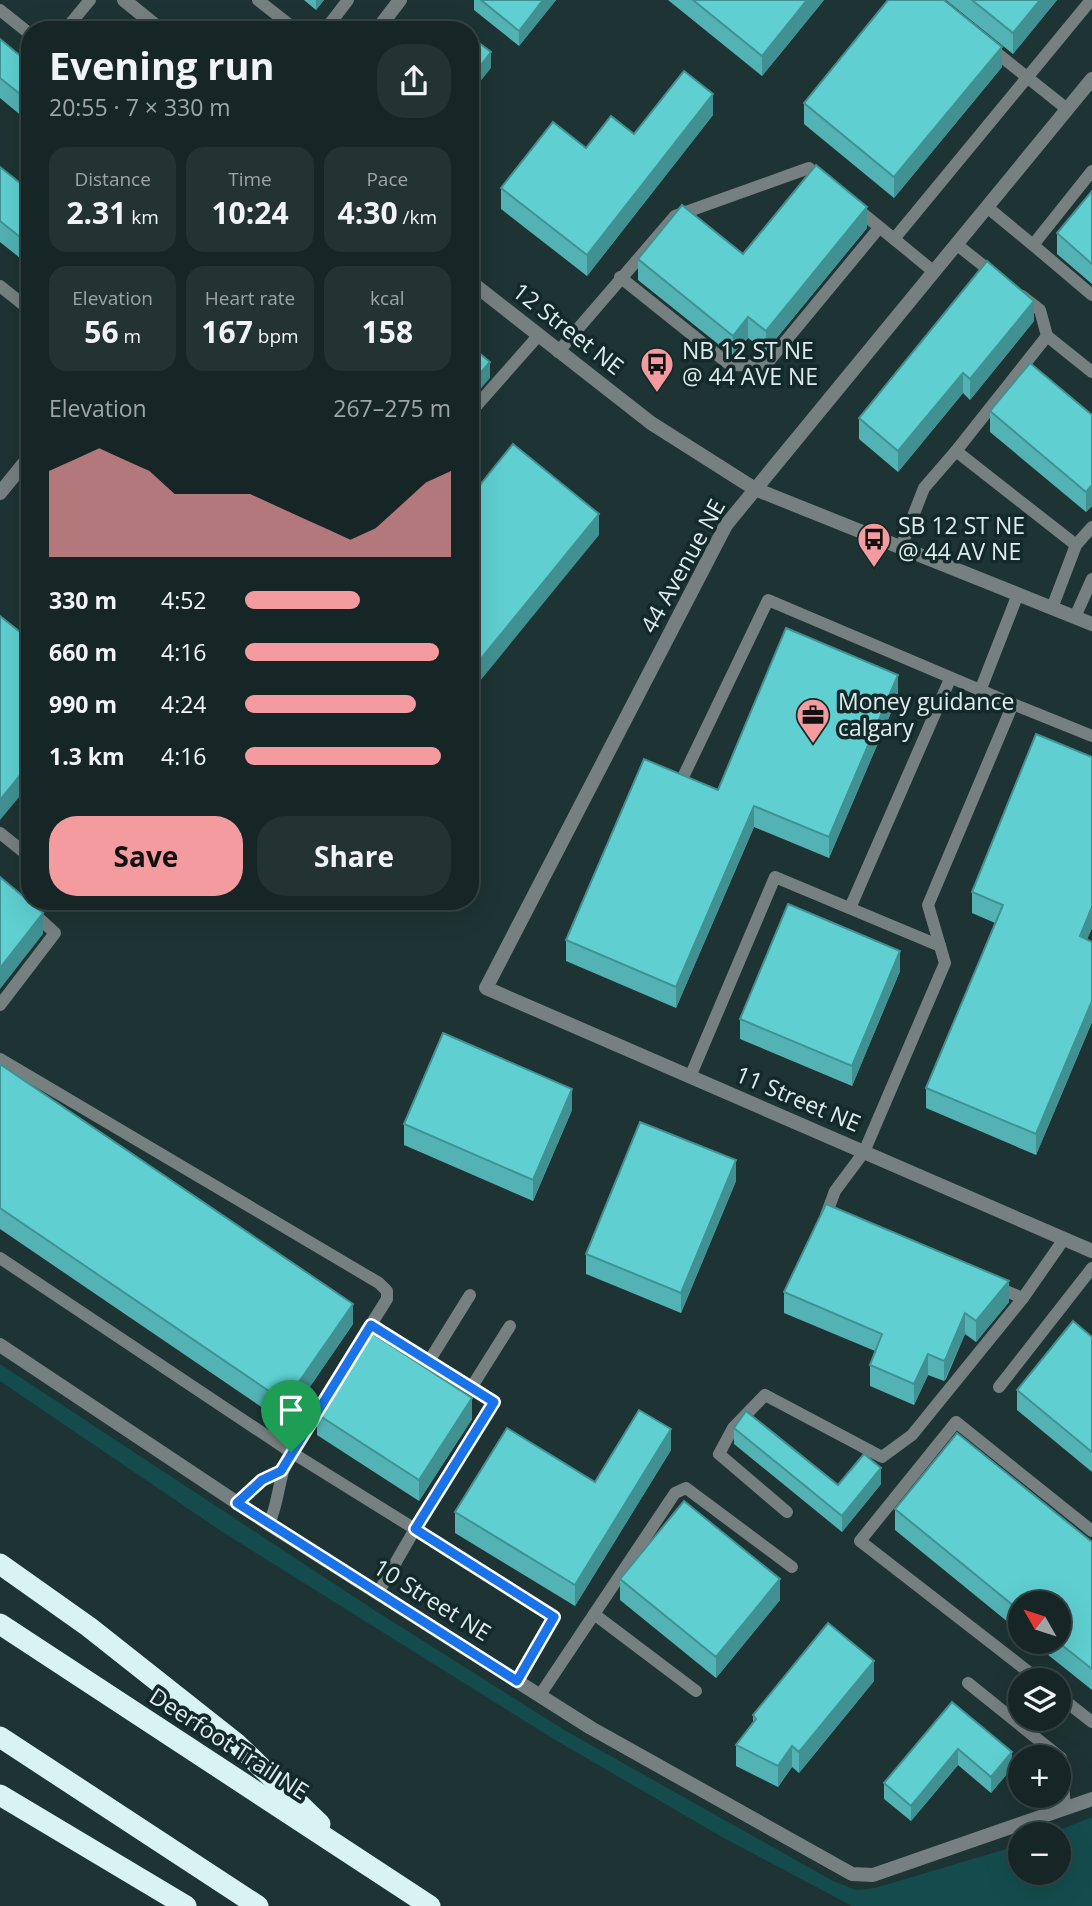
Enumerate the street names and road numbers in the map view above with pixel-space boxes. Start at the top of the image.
street label: 12 Street NE [507,275,631,382]
street label: 44 Avenue NE [632,493,732,638]
street label: 11 Street NE [731,1057,866,1139]
street label: 10 Street NE [368,1550,497,1648]
street label: Deerfoot Trail NE [144,1680,315,1807]

